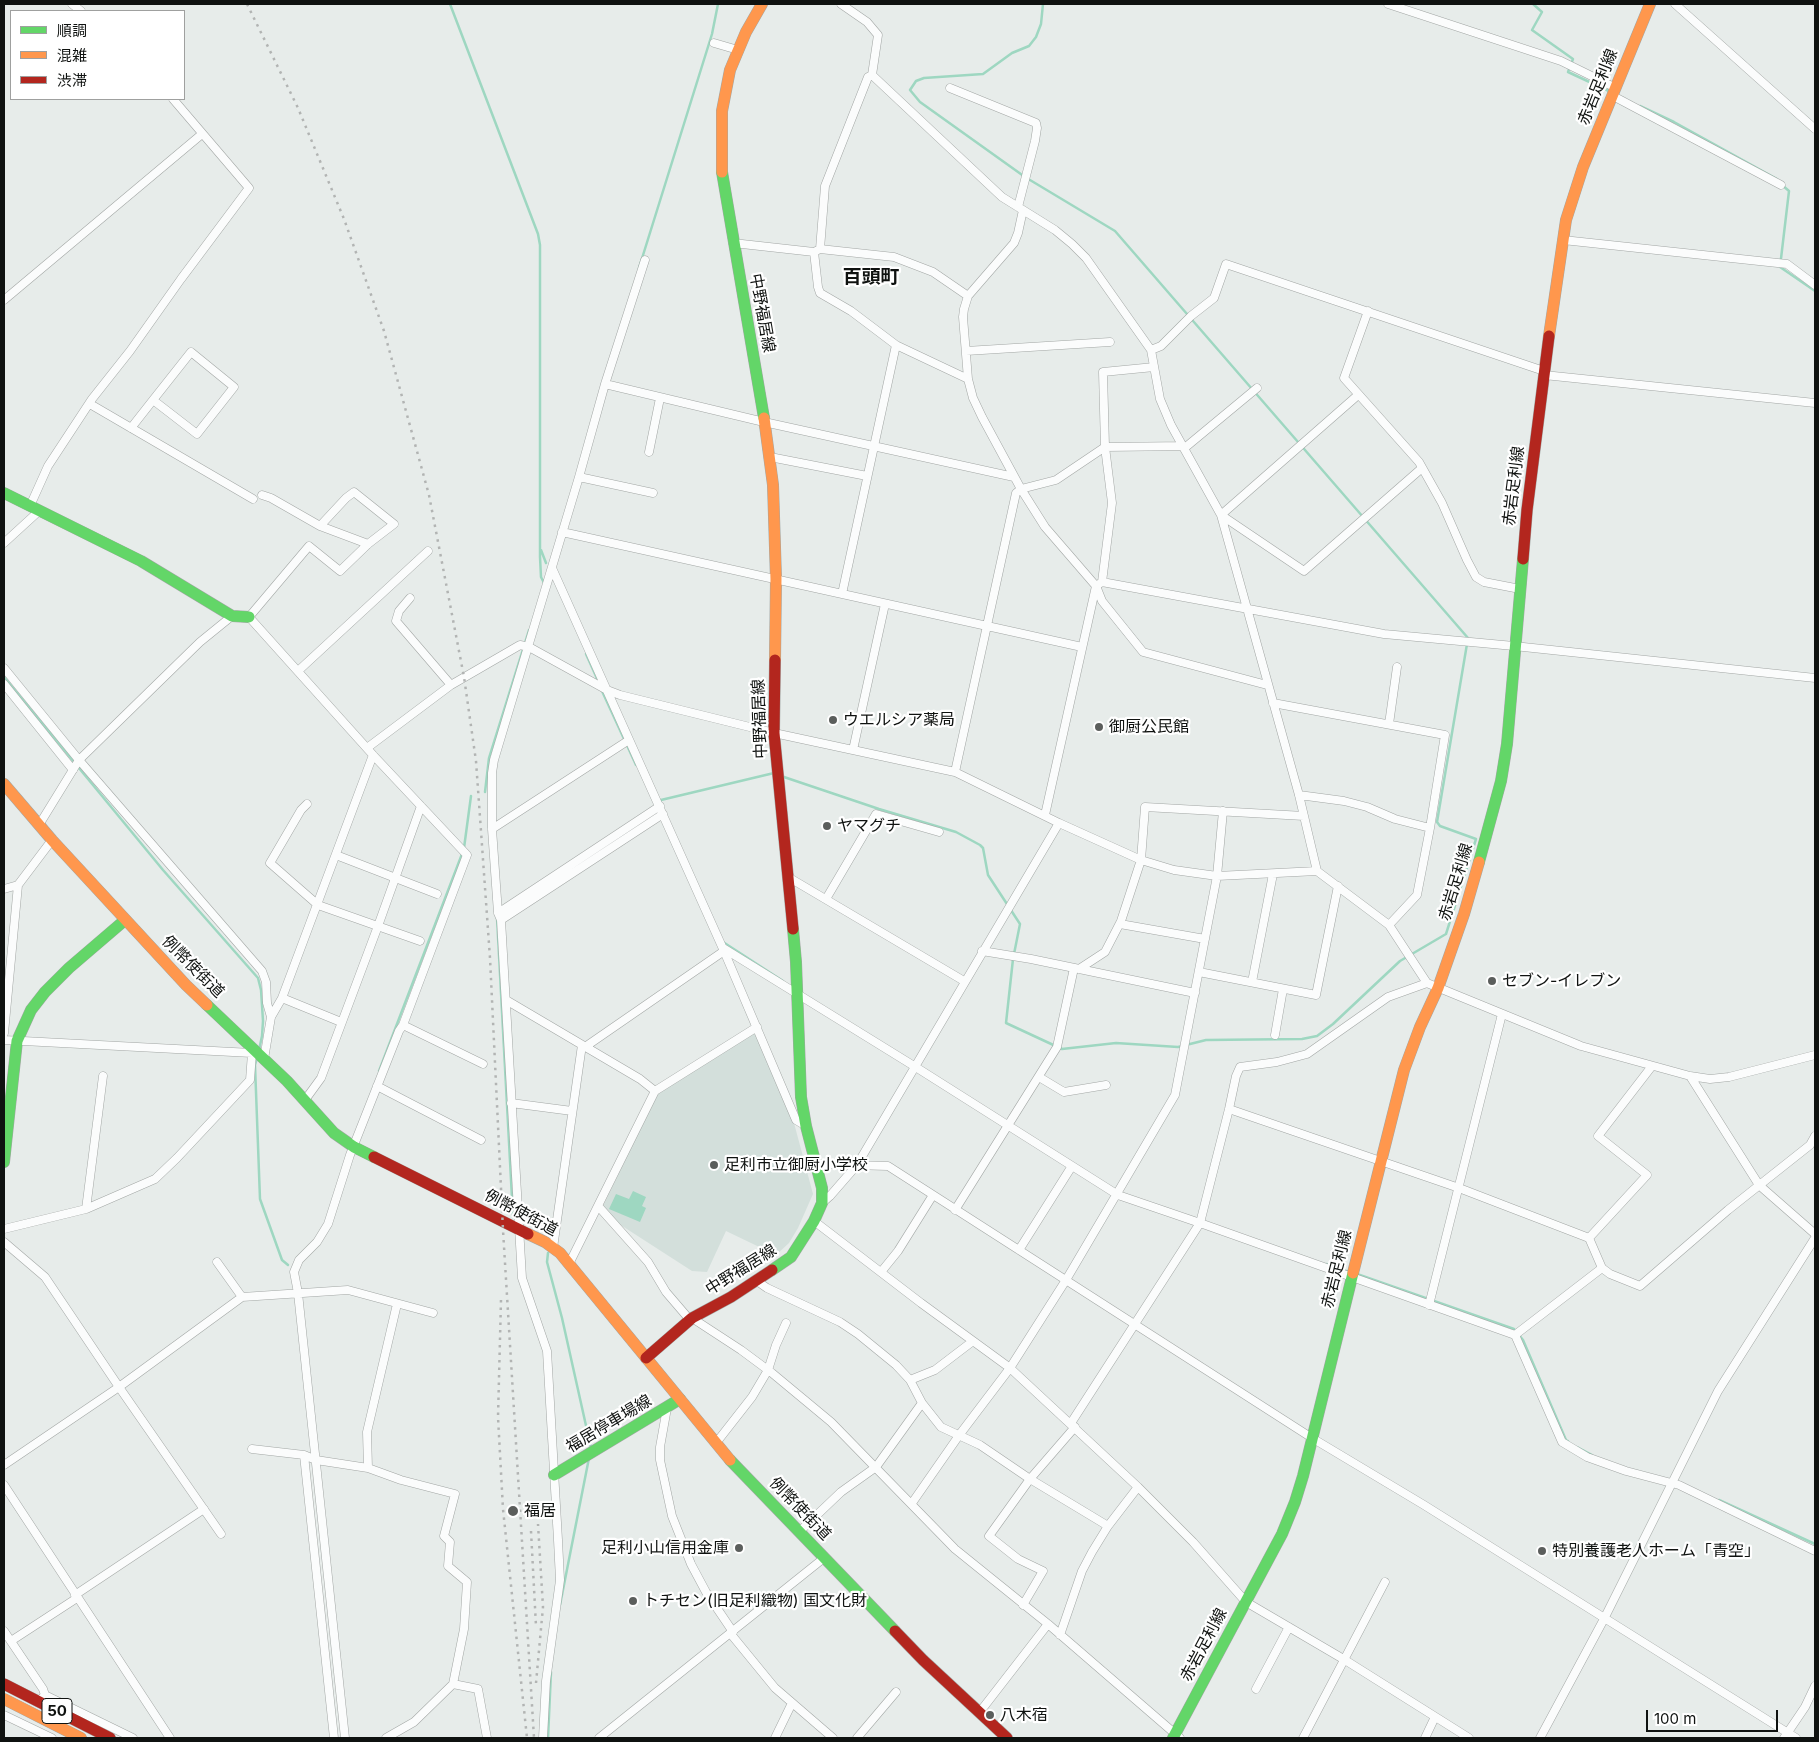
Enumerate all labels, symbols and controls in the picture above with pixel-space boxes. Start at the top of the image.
legend [10,10,185,100]
text: 順調 [57,21,87,40]
text: 混雑 [57,46,87,65]
street label: 赤岩足利線 [1574,46,1622,128]
text: 渋滞 [57,71,87,90]
district label: 百頭町 [843,266,899,288]
street label: 中野福居線 [746,272,778,354]
street label: 赤岩足利線 [1500,445,1528,527]
street label: 中野福居線 [749,679,771,759]
place label: ウエルシア薬局 [843,710,955,730]
marker: ウエルシア薬局 [827,714,839,726]
place label: 御厨公民館 [1109,717,1189,737]
marker: 御厨公民館 [1093,721,1105,733]
place label: ヤマグチ [837,816,901,836]
marker: ヤマグチ [821,820,833,832]
street label: 赤岩足利線 [1435,841,1477,923]
street label: 例幣使街道 [158,932,228,1002]
place label: セブン-イレブン [1502,971,1621,991]
marker: セブン-イレブン [1486,975,1498,987]
place label: 足利市立御厨小学校 [724,1155,868,1175]
marker: 足利市立御厨小学校 [708,1159,720,1171]
street label: 例幣使街道 [481,1186,561,1240]
street label: 赤岩足利線 [1318,1228,1356,1310]
street label: 中野福居線 [702,1241,780,1299]
street label: 福居停車場線 [563,1391,655,1457]
street label: 例幣使街道 [765,1474,835,1544]
place label: 福居 [524,1501,556,1521]
marker: 福居 [506,1504,520,1518]
place label: 足利小山信用金庫 [601,1538,729,1558]
place label: 特別養護老人ホーム「青空」 [1552,1541,1760,1561]
marker: 足利小山信用金庫 [733,1542,745,1554]
marker: 特別養護老人ホーム「青空」 [1536,1545,1548,1557]
place label: トチセン(旧足利織物) 国文化財 [643,1591,867,1611]
marker: トチセン(旧足利織物) 国文化財 [627,1595,639,1607]
street label: 赤岩足利線 [1177,1605,1231,1685]
road number: 50 [42,1698,72,1724]
scale bar [1649,1700,1782,1732]
place label: 八木宿 [1000,1705,1048,1725]
marker: 八木宿 [984,1709,996,1721]
text: 100 m [1654,1709,1696,1728]

